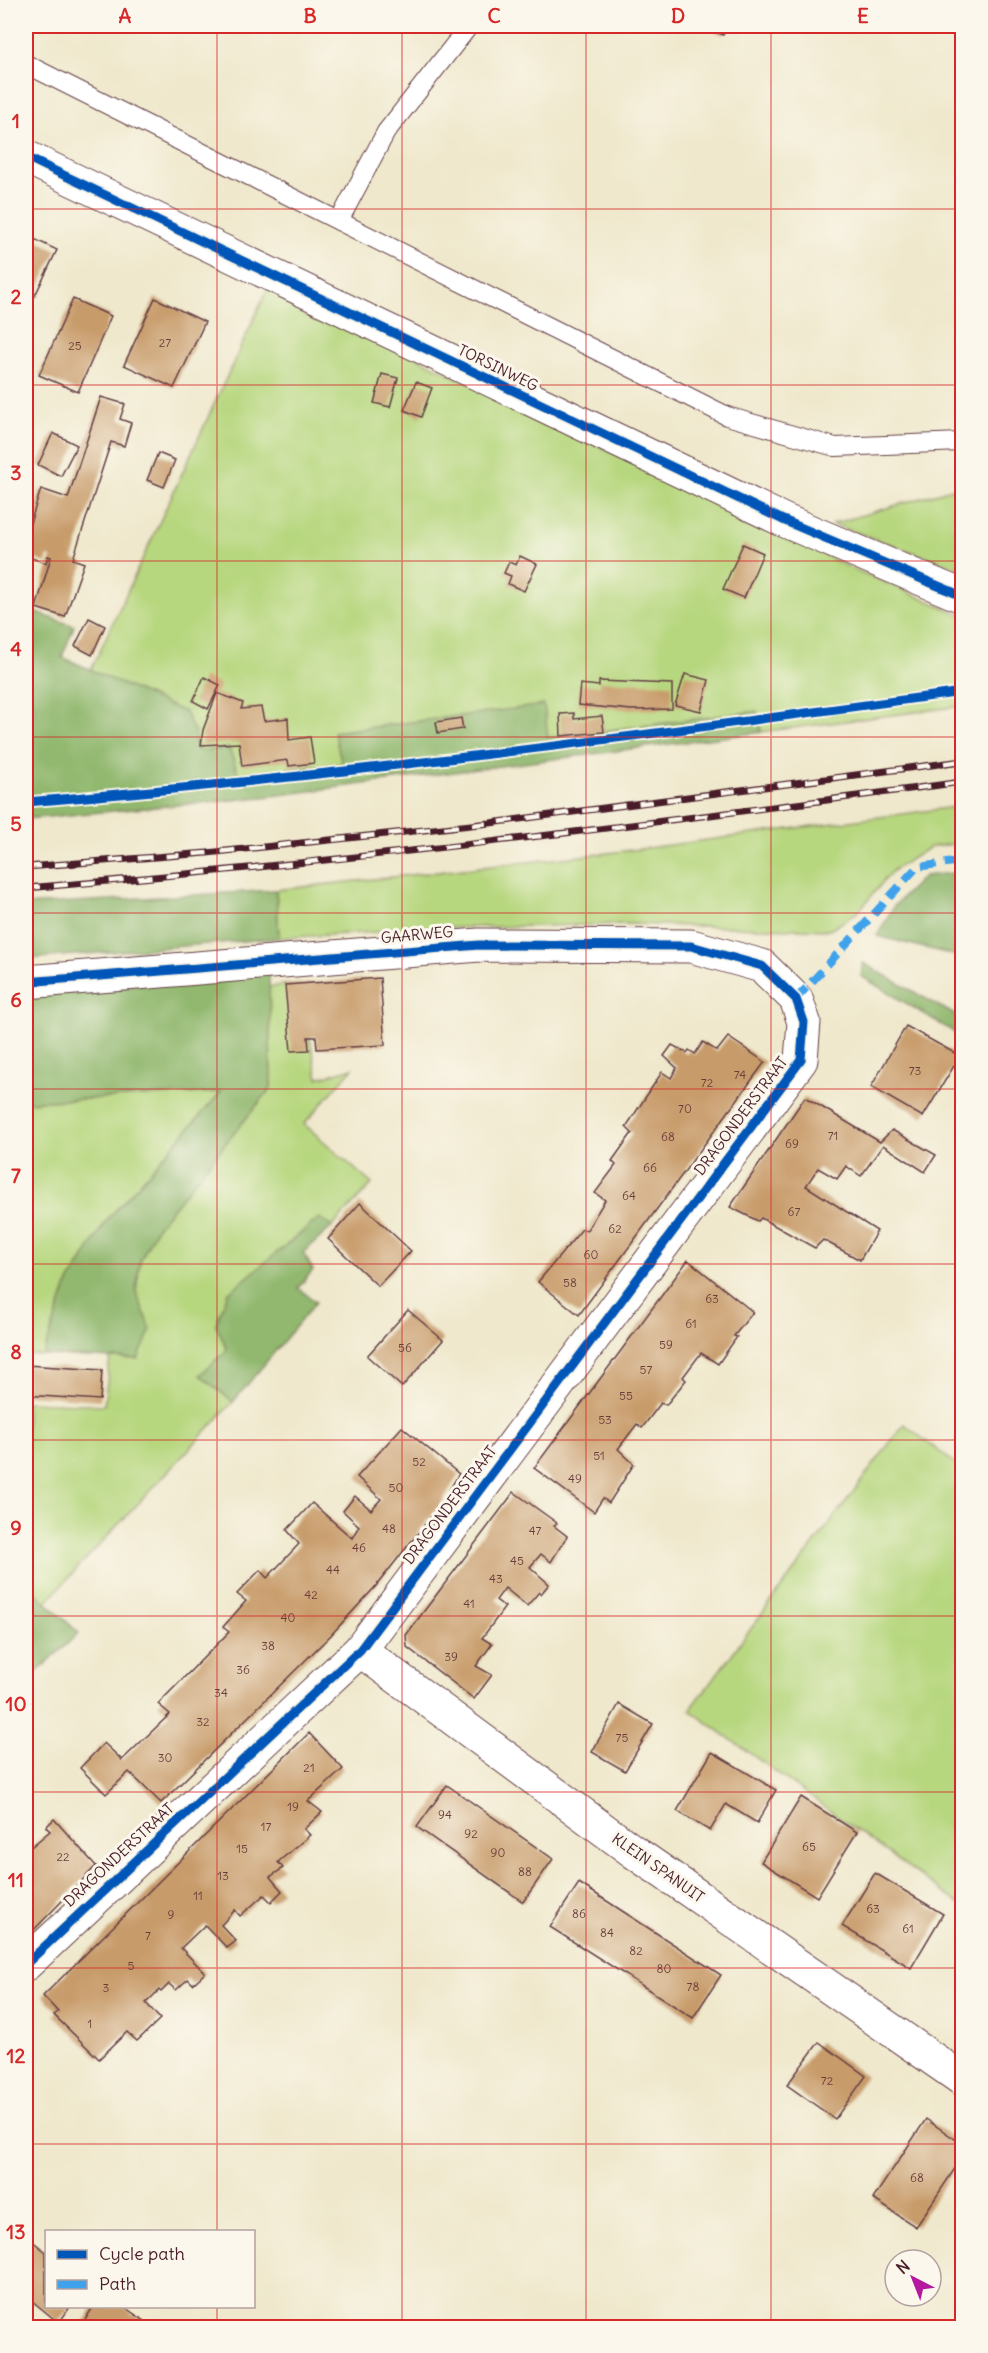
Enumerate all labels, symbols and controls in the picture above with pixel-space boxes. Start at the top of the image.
text: A [119,3,132,28]
text: B [303,3,317,28]
text: C [487,3,501,28]
text: D [671,3,685,28]
text: E [857,3,869,28]
text: 1 [12,108,20,133]
text: 2 [11,284,22,309]
house number: 27 [159,335,171,350]
house number: 25 [68,338,82,353]
street label: TORSINWEG [455,340,542,395]
text: 3 [10,460,22,485]
text: 4 [10,636,22,661]
text: 5 [10,811,22,836]
street label: GAARWEG [380,922,454,947]
text: 6 [10,987,22,1012]
street label: DRAGONDERSTRAAT [690,1052,792,1179]
house number: 73 [909,1063,922,1078]
house number: 74 [734,1067,746,1082]
house number: 72 [701,1075,714,1090]
house number: 70 [678,1101,692,1116]
house number: 71 [828,1128,838,1143]
house number: 68 [661,1129,675,1144]
house number: 69 [785,1136,799,1151]
house number: 66 [643,1160,657,1175]
text: 7 [11,1163,21,1188]
house number: 64 [622,1188,636,1203]
house number: 67 [788,1204,801,1219]
house number: 62 [608,1221,622,1236]
house number: 60 [584,1247,599,1262]
house number: 58 [563,1275,577,1290]
house number: 63 [705,1291,719,1306]
house number: 61 [685,1316,697,1331]
house number: 59 [659,1337,673,1352]
text: 8 [10,1339,22,1364]
house number: 56 [398,1340,412,1355]
house number: 57 [640,1362,653,1377]
house number: 55 [619,1388,633,1403]
house number: 53 [598,1412,612,1427]
street label: DRAGONDERSTRAAT [399,1441,501,1568]
house number: 51 [593,1448,605,1463]
house number: 52 [412,1454,426,1469]
house number: 49 [568,1471,582,1486]
house number: 50 [389,1480,404,1495]
text: 9 [10,1515,22,1540]
house number: 48 [382,1521,396,1536]
house number: 47 [529,1523,541,1538]
house number: 46 [352,1540,366,1555]
house number: 45 [510,1553,524,1568]
house number: 44 [326,1562,340,1577]
house number: 43 [489,1571,503,1586]
house number: 42 [304,1587,318,1602]
house number: 41 [463,1596,475,1611]
house number: 40 [281,1610,296,1625]
house number: 38 [261,1638,275,1653]
house number: 39 [444,1649,458,1664]
house number: 36 [236,1662,250,1677]
house number: 34 [214,1685,228,1700]
text: 10 [5,1691,27,1716]
house number: 32 [196,1714,210,1729]
house number: 75 [616,1730,628,1745]
house number: 30 [158,1750,172,1765]
house number: 21 [303,1760,315,1775]
street label: DRAGONDERSTRAAT [60,1799,178,1911]
house number: 19 [287,1799,299,1814]
house number: 94 [438,1807,452,1822]
house number: 17 [261,1819,271,1834]
house number: 92 [464,1826,478,1841]
street label: KLEIN SPANUIT [608,1829,708,1907]
house number: 65 [802,1839,816,1854]
house number: 15 [236,1841,248,1856]
house number: 90 [491,1845,506,1860]
house number: 22 [56,1849,70,1864]
house number: 88 [518,1864,532,1879]
text: 11 [8,1867,24,1892]
house number: 13 [217,1868,229,1883]
house number: 11 [193,1888,203,1903]
house number: 63 [866,1901,880,1916]
house number: 86 [572,1906,586,1921]
house number: 9 [168,1907,175,1922]
house number: 61 [902,1921,914,1936]
house number: 84 [600,1925,614,1940]
house number: 7 [145,1928,151,1943]
house number: 82 [629,1943,643,1958]
house number: 5 [128,1958,135,1973]
house number: 80 [657,1961,672,1976]
house number: 78 [687,1979,699,1994]
house number: 3 [103,1980,110,1995]
house number: 1 [88,2016,92,2031]
text: 12 [7,2043,25,2068]
house number: 72 [821,2073,834,2088]
house number: 68 [910,2170,924,2185]
text: 13 [6,2219,26,2244]
legend [45,2230,255,2308]
text: Cycle path [99,2242,185,2265]
north arrow [883,2248,943,2308]
text: N [892,2256,914,2278]
text: Path [99,2272,136,2295]

